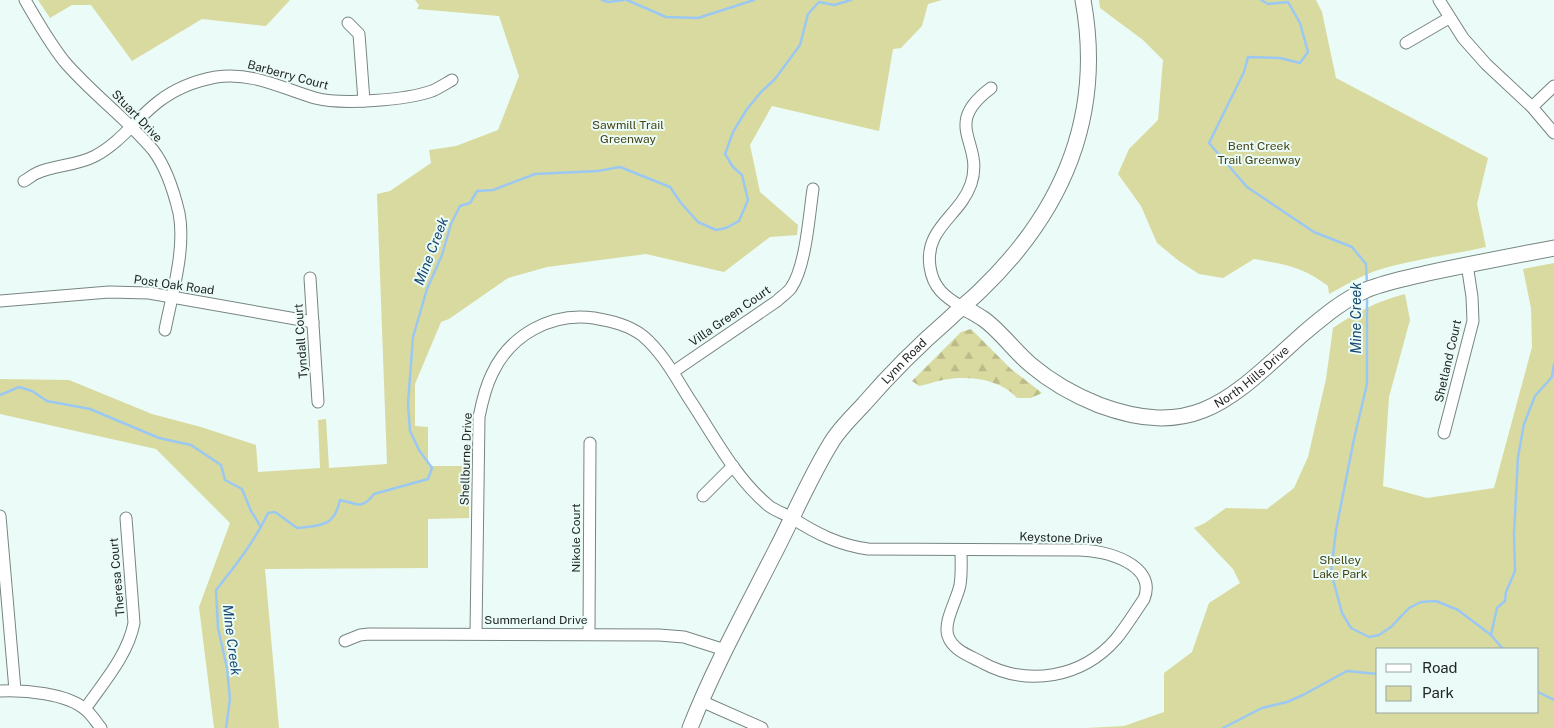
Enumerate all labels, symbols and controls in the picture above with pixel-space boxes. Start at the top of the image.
street label: Barberry Court [246,57,330,93]
street label: Stuart Drive [109,87,165,145]
park label: Sawmill Trail Greenway [592,118,664,146]
park label: Bent Creek Trail Greenway [1217,139,1301,167]
water label: Mine Creek [411,214,451,287]
street label: Post Oak Road [133,272,215,298]
water label: Mine Creek [1348,282,1364,354]
street label: Villa Green Court [687,283,774,349]
street label: Tyndall Court [291,303,311,379]
street label: Shetland Court [1432,318,1464,404]
street label: Lynn Road [879,336,930,387]
street label: North Hills Drive [1212,343,1292,411]
street label: Shellburne Drive [457,412,475,506]
street label: Nikole Court [569,503,583,573]
street label: Keystone Drive [1019,530,1103,546]
street label: Theresa Court [107,537,127,617]
park label: Shelley Lake Park [1312,553,1368,581]
water label: Mine Creek [220,604,244,677]
street label: Summerland Drive [484,613,588,627]
legend [1376,648,1539,713]
text: Road [1422,659,1458,676]
text: Park [1422,684,1454,701]

